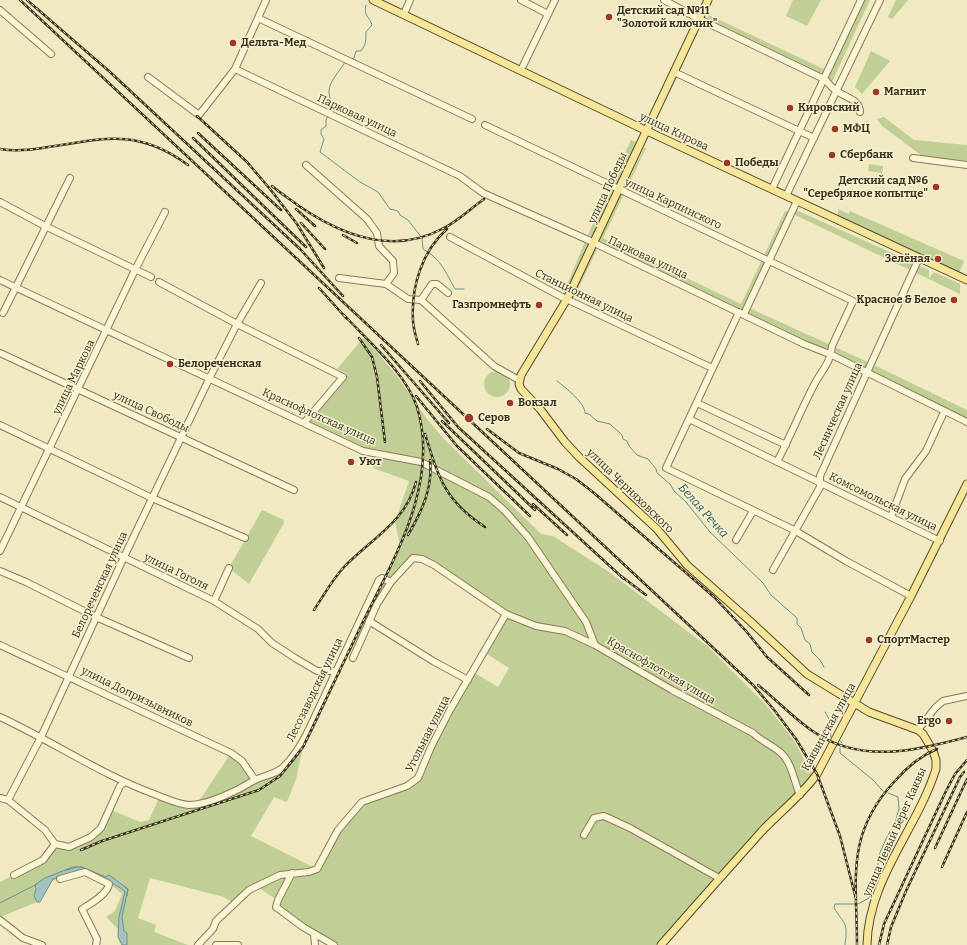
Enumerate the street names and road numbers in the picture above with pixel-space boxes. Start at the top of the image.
street label: Парковая улица [315,92,399,140]
street label: улица Кирова [637,110,711,154]
street label: улица Победы [586,150,630,226]
street label: улица Карпинского [622,176,724,232]
street label: Парковая улица [606,234,690,282]
street label: Станционная улица [533,267,635,325]
street label: улица Маркова [50,337,98,417]
street label: Лесническая улица [811,361,865,461]
street label: Краснофлотская улица [260,386,378,448]
street label: улица Свободы [111,389,191,435]
street label: улица Черняховского [584,446,676,536]
street label: Комсомольская улица [827,470,939,534]
street label: Белореченская улица [70,530,130,640]
street label: улица Гоголя [142,551,210,593]
street label: Краснофлотская улица [604,634,718,708]
street label: Лесозаводская улица [284,636,346,744]
street label: улица Допризывников [79,664,195,730]
street label: Каквинская улица [799,681,859,773]
street label: Угольная улица [403,694,453,774]
street label: улица Левый Берег Каквы [861,765,929,899]

